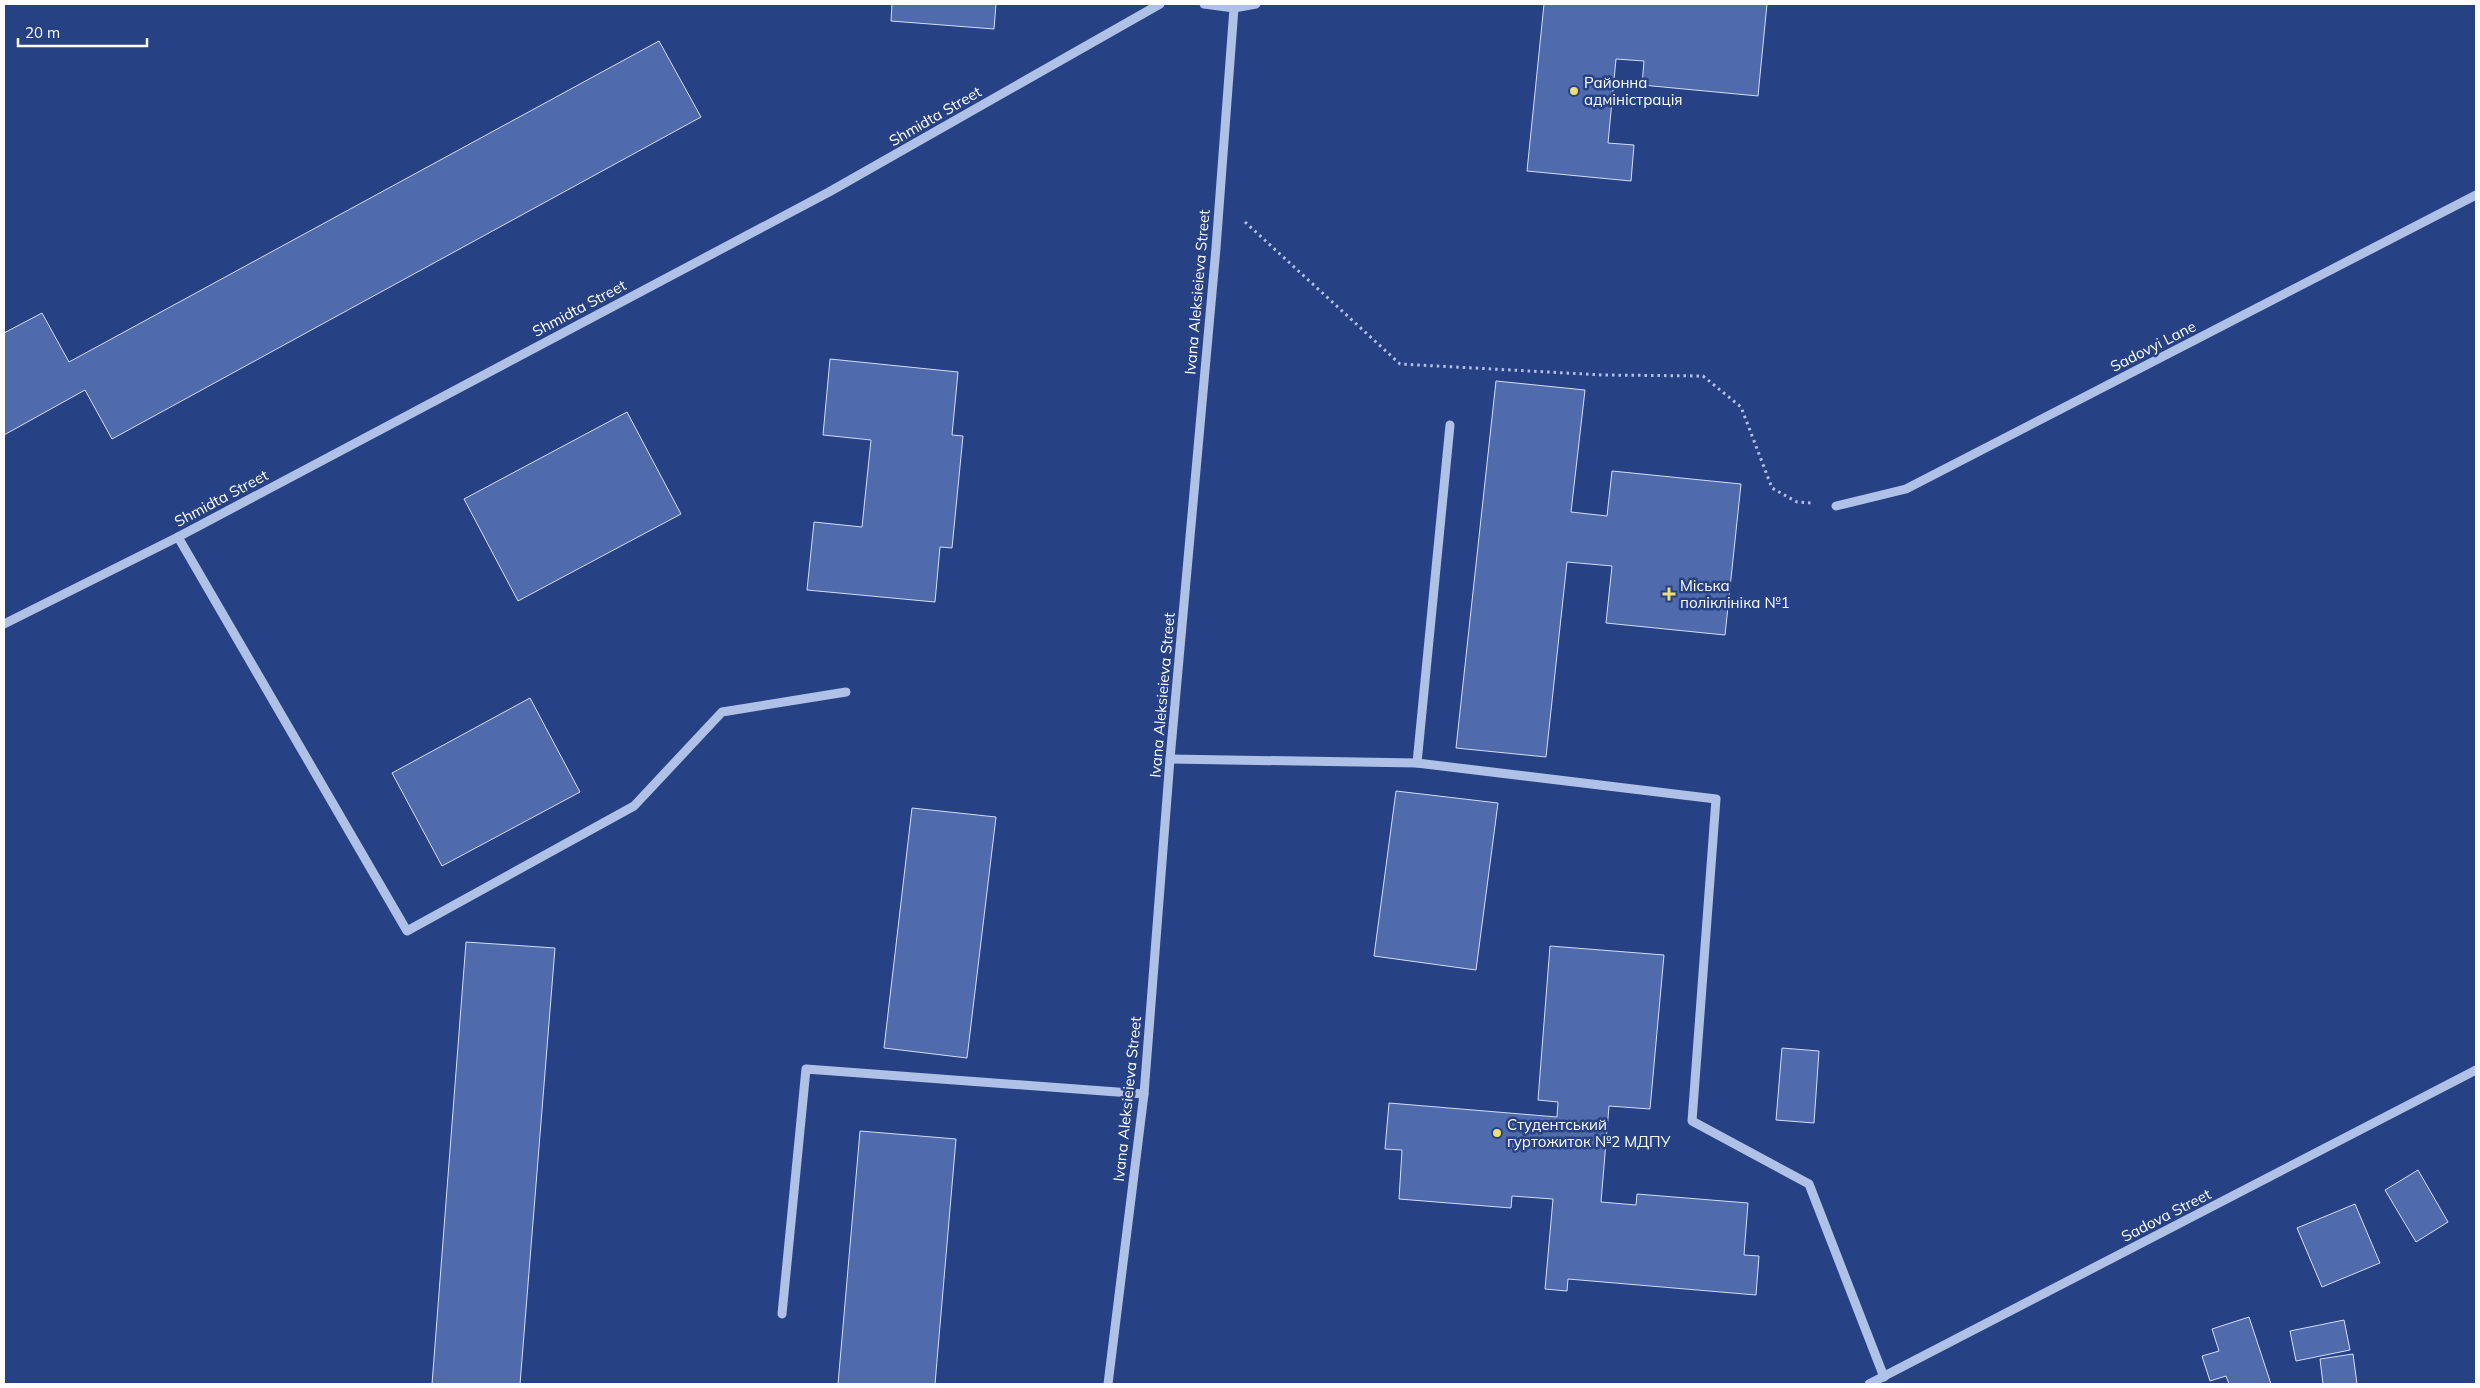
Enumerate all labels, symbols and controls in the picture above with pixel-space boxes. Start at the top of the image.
scale bar [18,15,146,47]
text: 20 m [25,23,60,42]
place label: Районна адміністрація [1584,73,1683,109]
street label: Shmidta Street [885,82,985,150]
marker: Районна адміністрація [1568,85,1580,97]
street label: Ivana Aleksieieva Street [1180,209,1214,375]
street label: Shmidta Street [529,275,629,341]
street label: Sadovyi Lane [2107,316,2199,376]
street label: Shmidta Street [171,465,271,531]
place label: Міська поліклініка №1 [1680,576,1790,612]
marker: Міська поліклініка №1 [1662,587,1676,601]
street label: Ivana Aleksieieva Street [1145,612,1179,778]
street label: Ivana Aleksieieva Street [1109,1016,1145,1182]
place label: Студентський гуртожиток №2 МДПУ [1507,1115,1671,1151]
marker: Студентський гуртожиток №2 МДПУ [1491,1127,1503,1139]
street label: Sadova Street [2118,1184,2214,1246]

